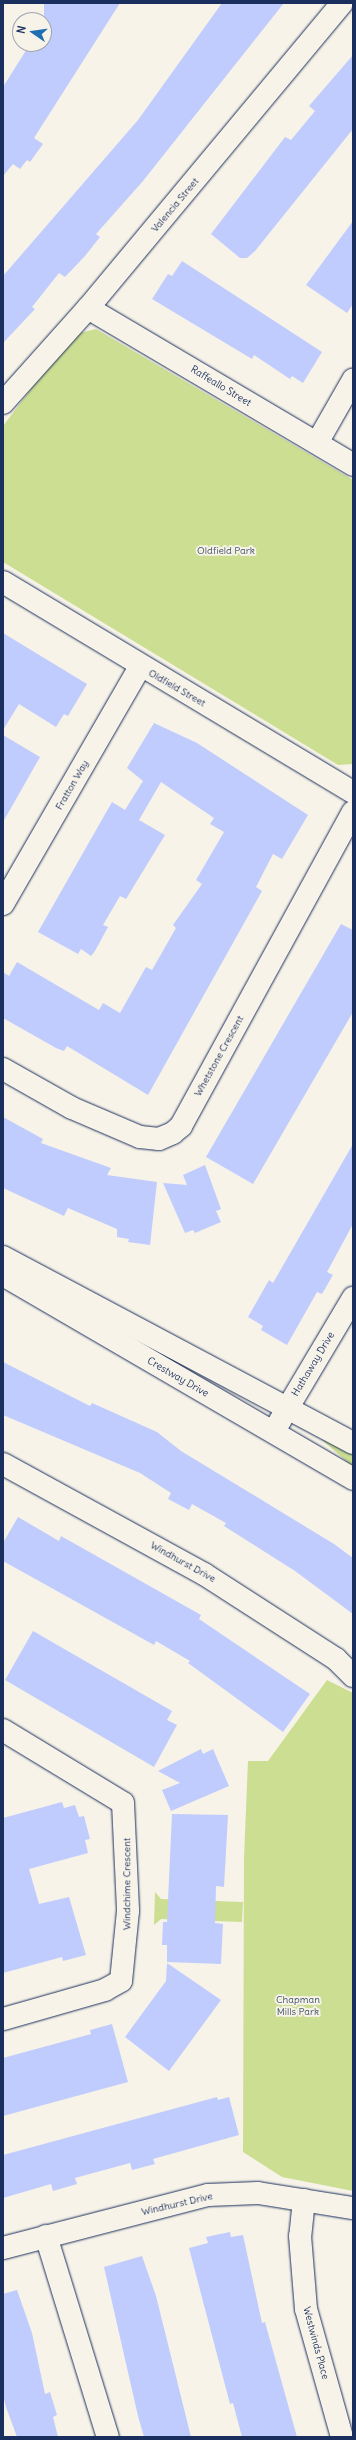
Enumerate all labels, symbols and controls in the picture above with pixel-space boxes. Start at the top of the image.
north arrow [12,12,52,52]
text: N [14,24,29,35]
street label: Valencia Street [149,175,201,235]
street label: Raffeallo Street [189,363,253,409]
park label: Oldfield Park [197,545,255,557]
street label: Oldfield Street [146,667,208,709]
street label: Fratton Way [53,758,91,812]
street label: Whetstone Crescent [192,1014,246,1098]
street label: Hathaway Drive [289,1330,337,1398]
street label: Crestway Drive [145,1355,211,1399]
street label: Windhurst Drive [148,1539,218,1585]
street label: Windchime Crescent [121,1838,133,1930]
park label: Chapman Mills Park [276,1993,320,2016]
street label: Windhurst Drive [140,2190,214,2218]
street label: Westwinds Place [301,2305,331,2381]

